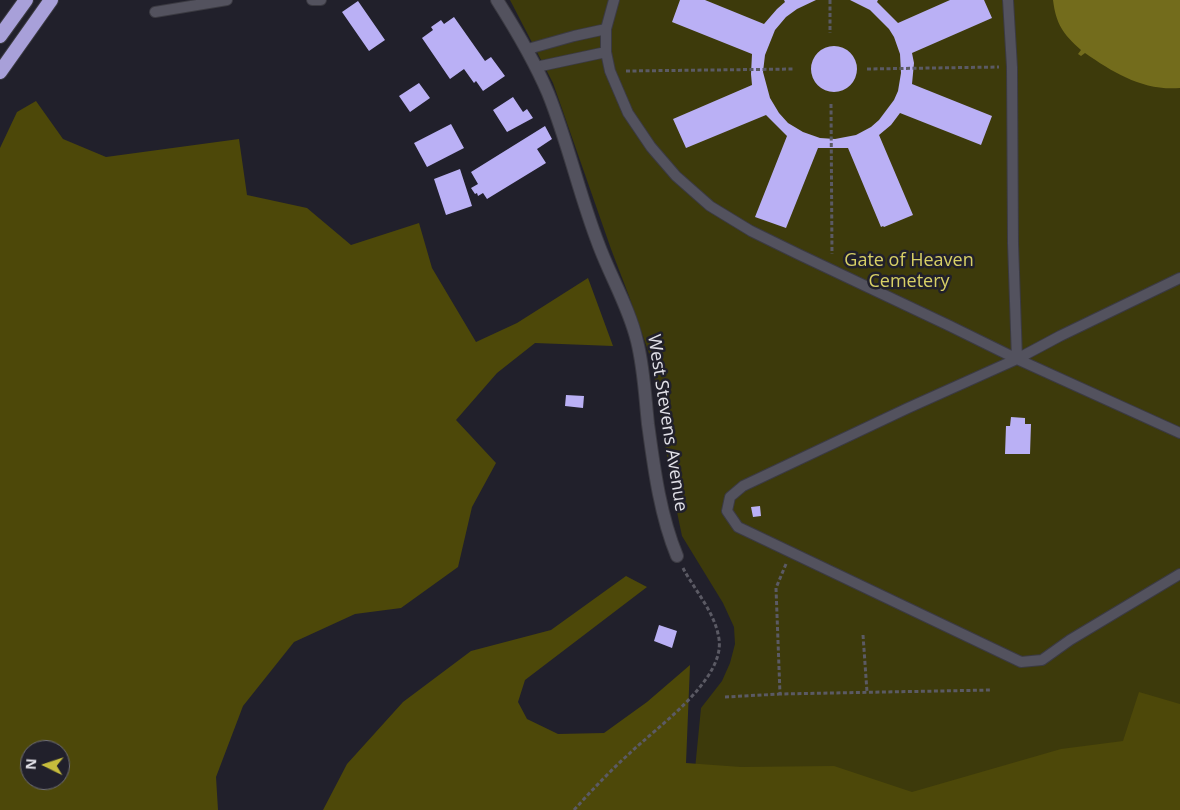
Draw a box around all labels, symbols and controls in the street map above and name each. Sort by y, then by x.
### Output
park label: Gate of Heaven Cemetery [844,250,974,292]
street label: West Stevens Avenue [642,333,692,513]
north arrow [20,740,70,790]
text: N [21,758,40,770]

